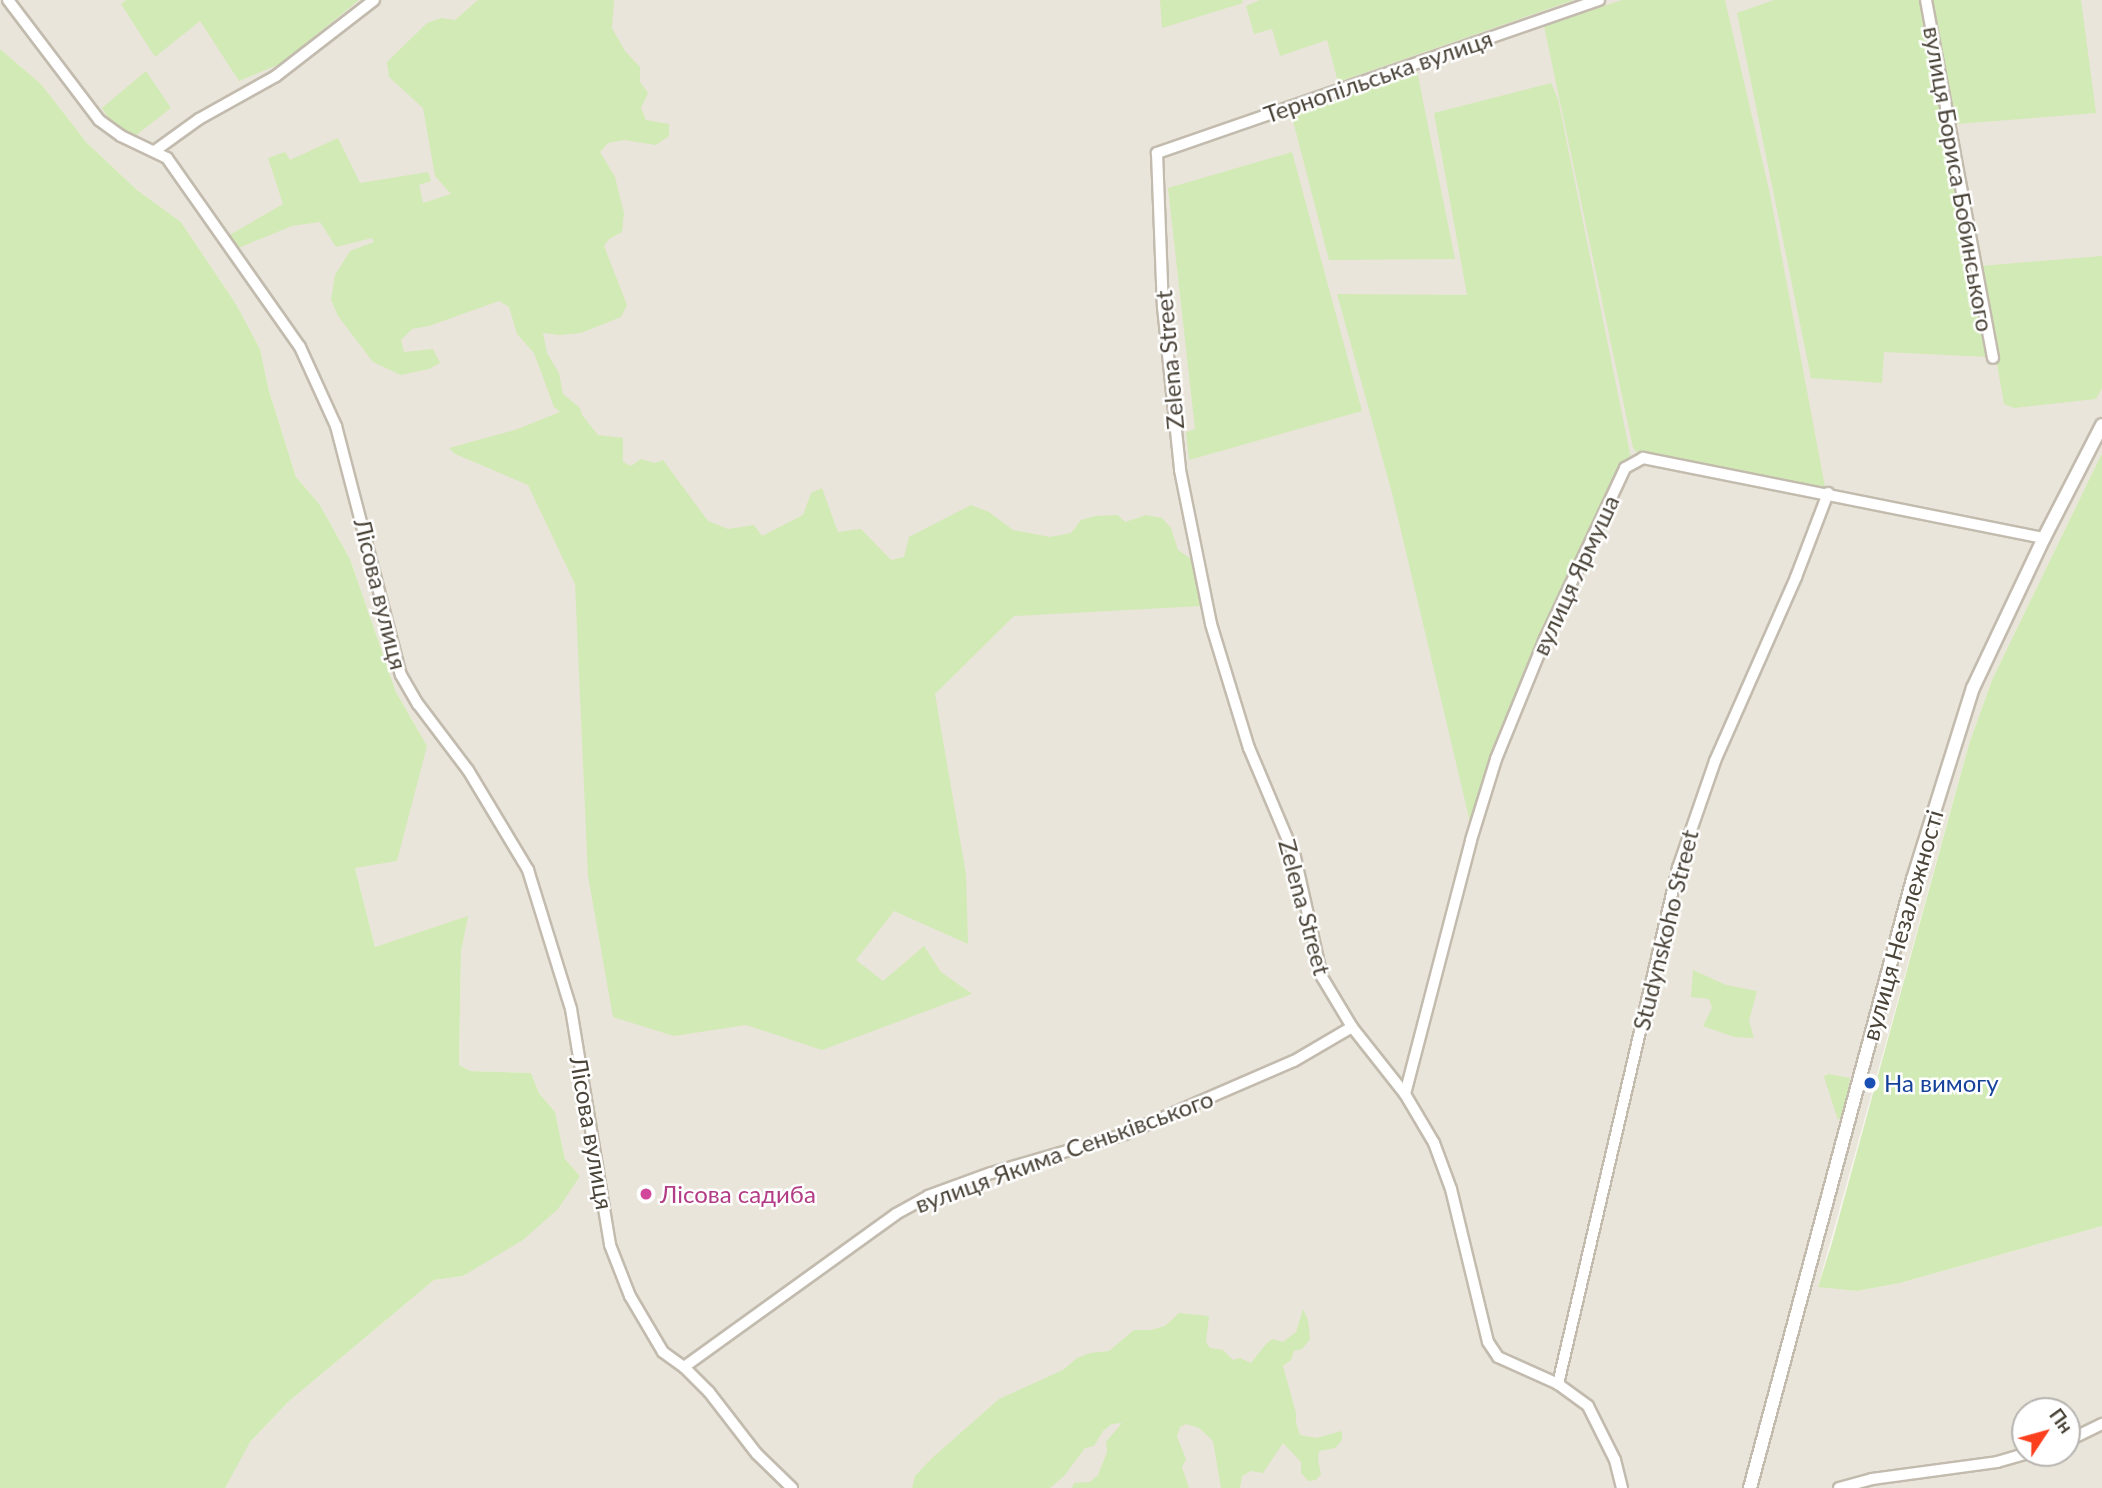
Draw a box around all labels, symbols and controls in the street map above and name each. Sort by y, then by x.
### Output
street label: Тернопільська вулиця [1260,23,1496,129]
street label: вулиця Бориса Бобинського [1918,24,2000,334]
street label: Zelena Street [1149,289,1189,431]
street label: вулиця Ярмуша [1525,490,1625,660]
street label: Лісова вулиця [348,515,414,673]
street label: вулиця Незалежності [1855,806,1949,1044]
street label: Studynskoho Street [1626,827,1704,1033]
street label: Zelena Street [1273,836,1337,978]
street label: Лісова вулиця [564,1054,620,1212]
place label: На вимогу [1884,1069,1999,1097]
marker: На вимогу [1862,1075,1878,1091]
street label: вулиця Якима Сеньківського [911,1084,1217,1218]
place label: Лісова садиба [660,1180,816,1208]
marker: Лісова садиба [638,1186,654,1202]
north arrow [2011,1397,2081,1467]
text: Пн [2045,1404,2078,1437]

